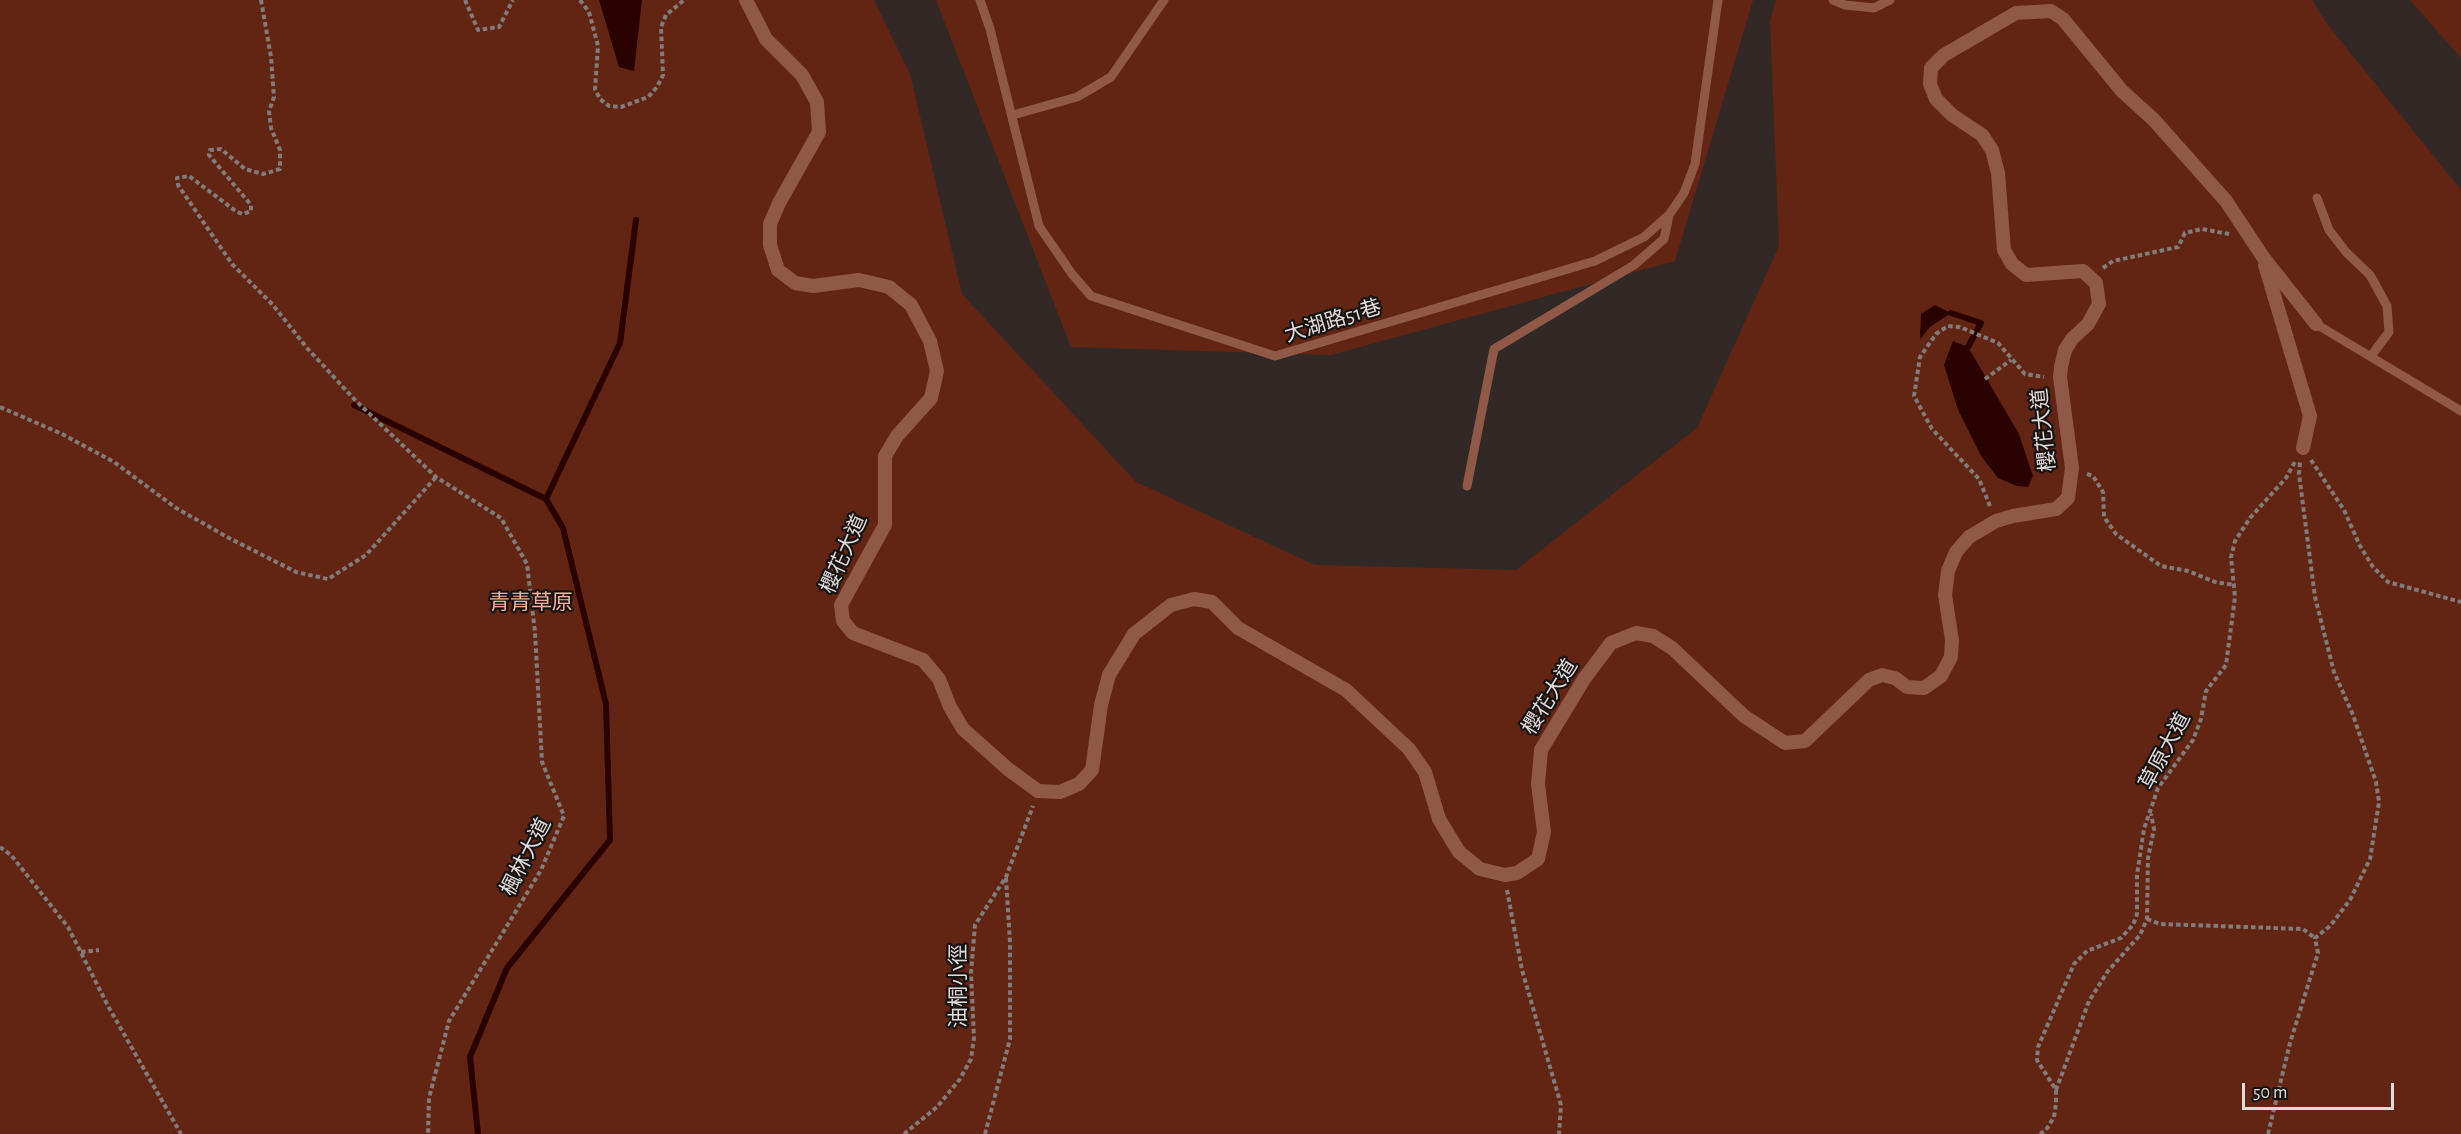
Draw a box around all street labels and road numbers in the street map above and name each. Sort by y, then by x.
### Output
street label: 大湖路51巷 [1281,294,1385,348]
street label: 櫻花大道 [2027,387,2061,473]
street label: 櫻花大道 [815,511,873,597]
street label: 櫻花大道 [1517,655,1583,739]
street label: 草原大道 [2134,708,2196,794]
street label: 楓林大道 [496,814,556,900]
street label: 油桐小徑 [946,944,972,1028]

